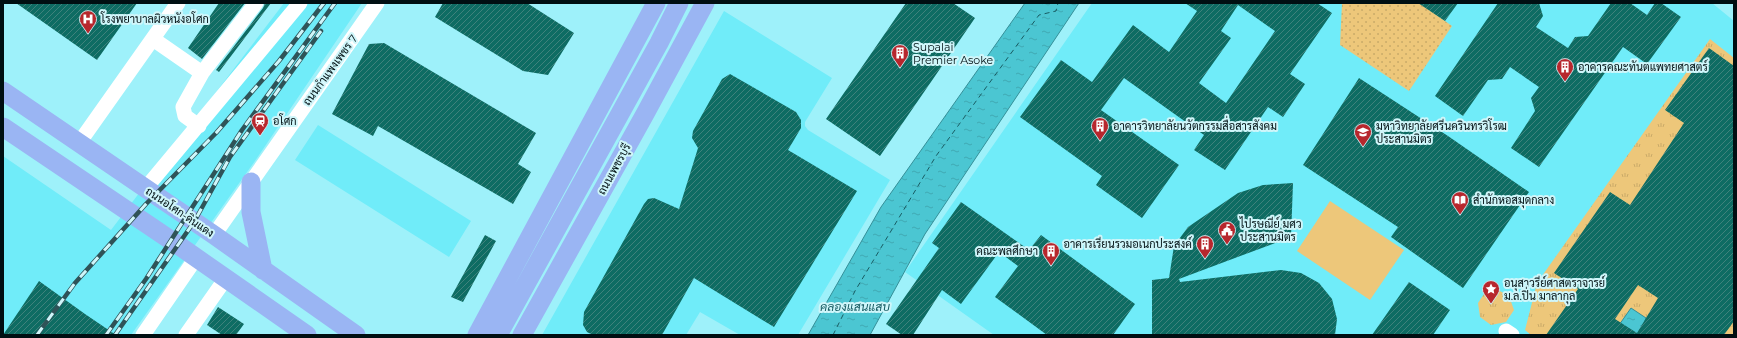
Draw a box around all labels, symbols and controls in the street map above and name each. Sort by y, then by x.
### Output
hospital icon: โรงพยาบาลผิวหนังอโศก [78,9,98,34]
place label: โรงพยาบาลผิวหนังอโศก [100,11,209,26]
street label: ถนนกำแพงเพชร 7 [300,32,360,108]
place label: Supalai Premier Asoke [913,40,994,67]
building icon: Supalai Premier Asoke [890,43,910,68]
building icon: อาคารคณะทันตแพทยศาสตร์ [1555,57,1575,82]
place label: อาคารคณะทันตแพทยศาสตร์ [1578,59,1708,74]
station icon: อโศก [250,111,270,136]
place label: อโศก [273,113,297,128]
place label: อาคารวิทยาลัยนวัตกรรมสื่อสารสังคม [1113,115,1277,133]
building icon: อาคารวิทยาลัยนวัตกรรมสื่อสารสังคม [1090,116,1110,141]
place label: มหาวิทยาลัยศรีนครินทรวิโรฒ ประสานมิตร [1376,118,1507,146]
school or university icon: มหาวิทยาลัยศรีนครินทรวิโรฒ ประสานมิตร [1353,122,1373,147]
street label: ถนนเพชรบุรี [593,141,635,198]
street label: ถนนอโศก-ดินแดง [143,183,217,240]
library icon: สำนักหอสมุดกลาง [1450,190,1470,215]
place label: สำนักหอสมุดกลาง [1473,193,1554,209]
place label: ไปรษณีย์ มศว ประสานมิตร [1239,216,1302,244]
public building icon: ไปรษณีย์ มศว ประสานมิตร [1217,220,1237,245]
building icon: อาคารเรียนรวมอเนกประสงค์ [1195,234,1215,259]
place label: อาคารเรียนรวมอเนกประสงค์ [1064,236,1192,251]
building icon: คณะพลศึกษา [1041,241,1061,266]
place label: คณะพลศึกษา [976,244,1038,258]
place label: อนุสาวรีย์ศาสตราจารย์ ม.ล.ปิ่น มาลากุล [1504,275,1605,305]
place icon: อนุสาวรีย์ศาสตราจารย์ ม.ล.ปิ่น มาลากุล [1481,279,1501,304]
water label: คลองแสนแสบ [820,299,890,314]

